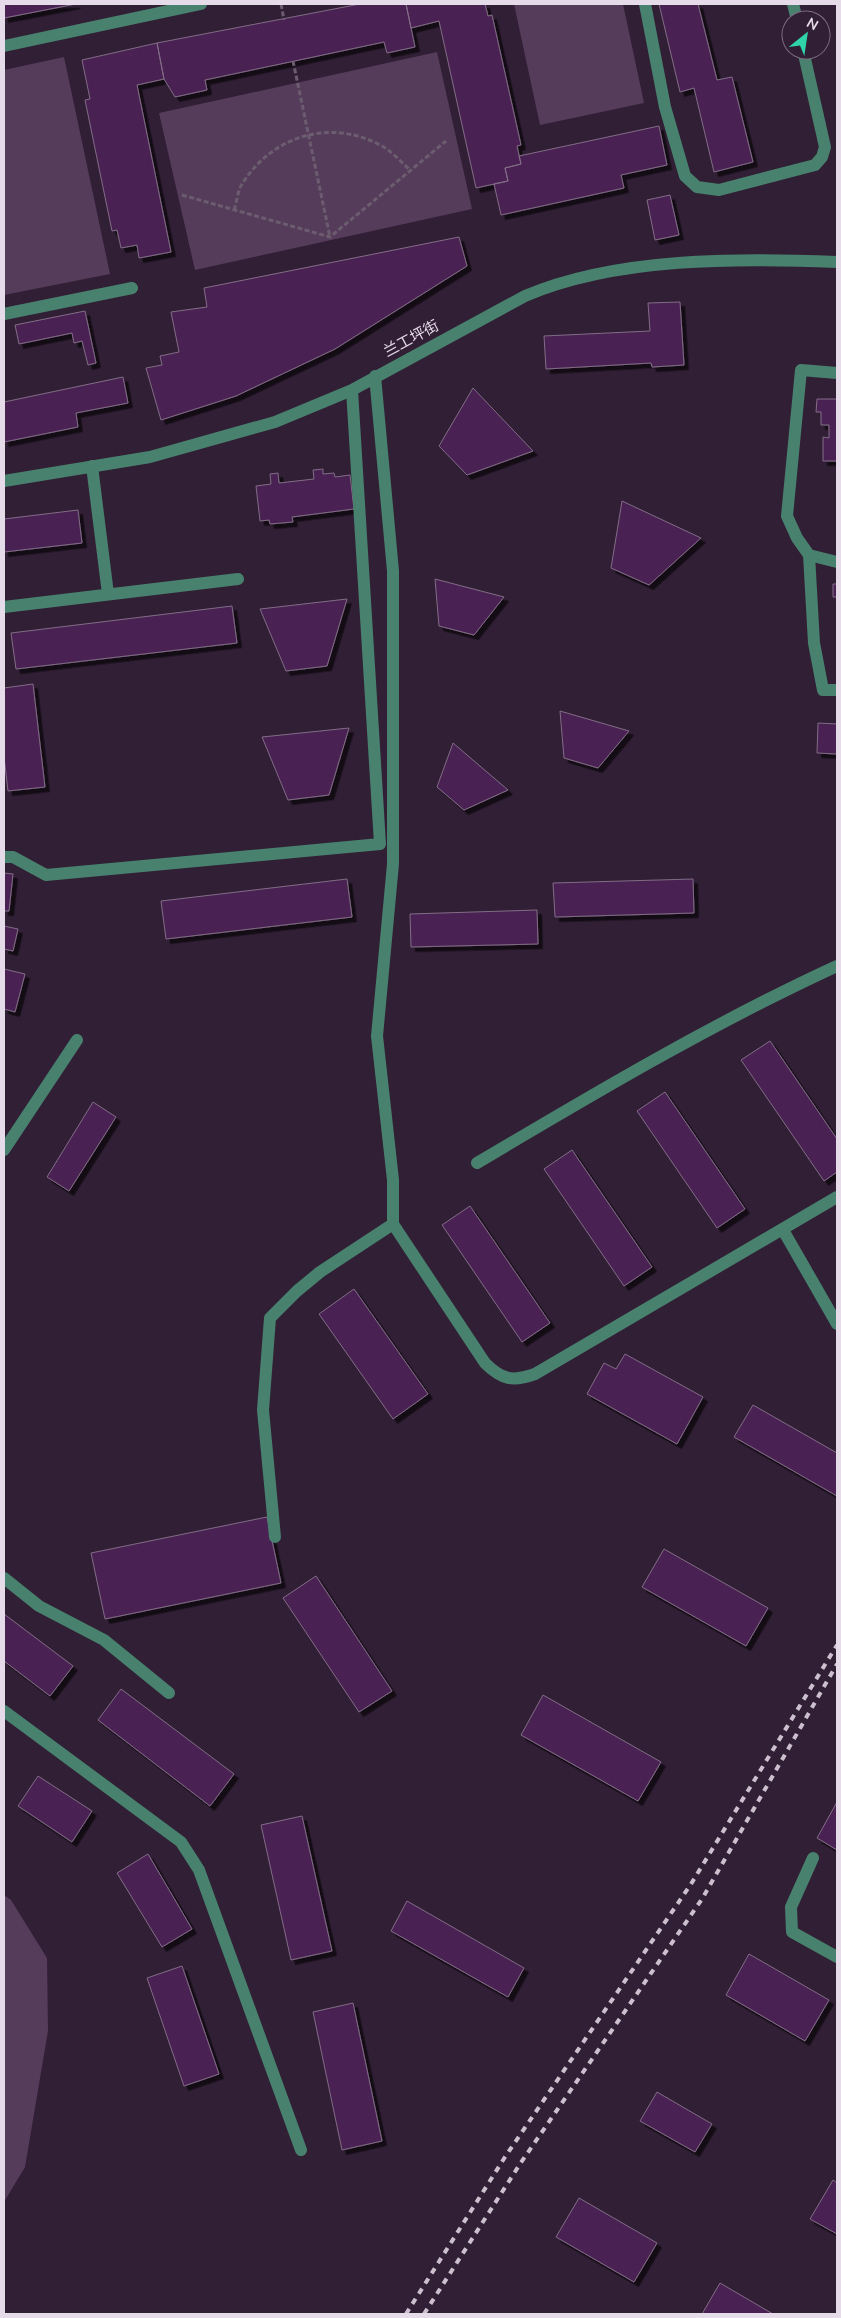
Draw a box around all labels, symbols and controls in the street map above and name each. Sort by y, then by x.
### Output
north arrow [781,10,831,60]
text: N [803,13,822,34]
street label: 兰工坪街 [380,316,442,360]

